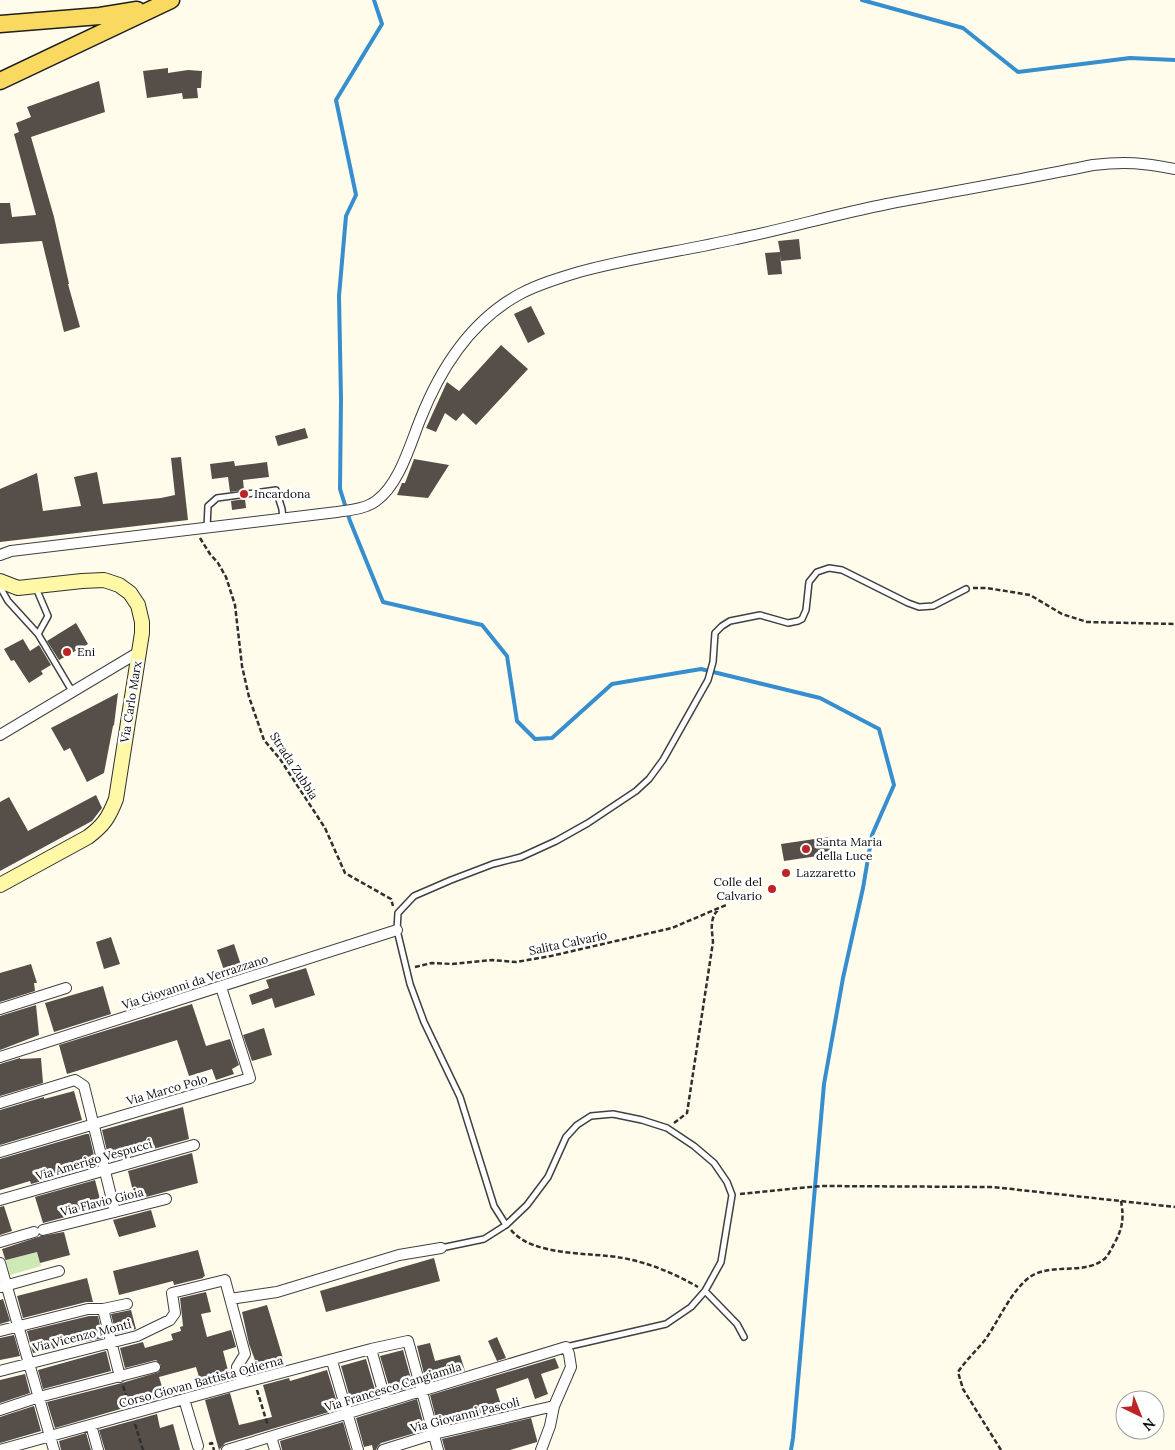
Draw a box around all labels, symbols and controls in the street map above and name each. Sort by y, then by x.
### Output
place label: Incardona [254,486,311,501]
marker: Incardona [238,488,250,500]
place label: Eni [77,644,95,659]
marker: Eni [61,646,73,658]
street label: Via Carlo Marx [117,659,144,745]
street label: Strada Zubbia [267,729,322,802]
place label: Santa Maria della Luce [816,834,882,863]
marker: Santa Maria della Luce [800,843,812,855]
place label: Lazzaretto [796,865,856,880]
marker: Lazzaretto [780,867,792,879]
place label: Colle del Calvario [713,874,762,903]
marker: Colle del Calvario [766,883,778,895]
street label: Salita Calvario [528,927,608,958]
street label: Via Giovanni da Verrazzano [119,951,270,1013]
street label: Via Marco Polo [124,1071,209,1109]
street label: Via Amerigo Vespucci [33,1136,154,1184]
street label: Via Flavio Gioia [58,1184,145,1219]
street label: Via Vicenzo Monti [30,1316,133,1355]
street label: Corso Giovan Battista Odierna [117,1352,285,1411]
street label: Via Francesco Cangiamila [322,1359,463,1415]
north arrow [1115,1390,1165,1440]
street label: Via Giovanni Pascoli [408,1394,521,1436]
text: N [1139,1414,1159,1435]

